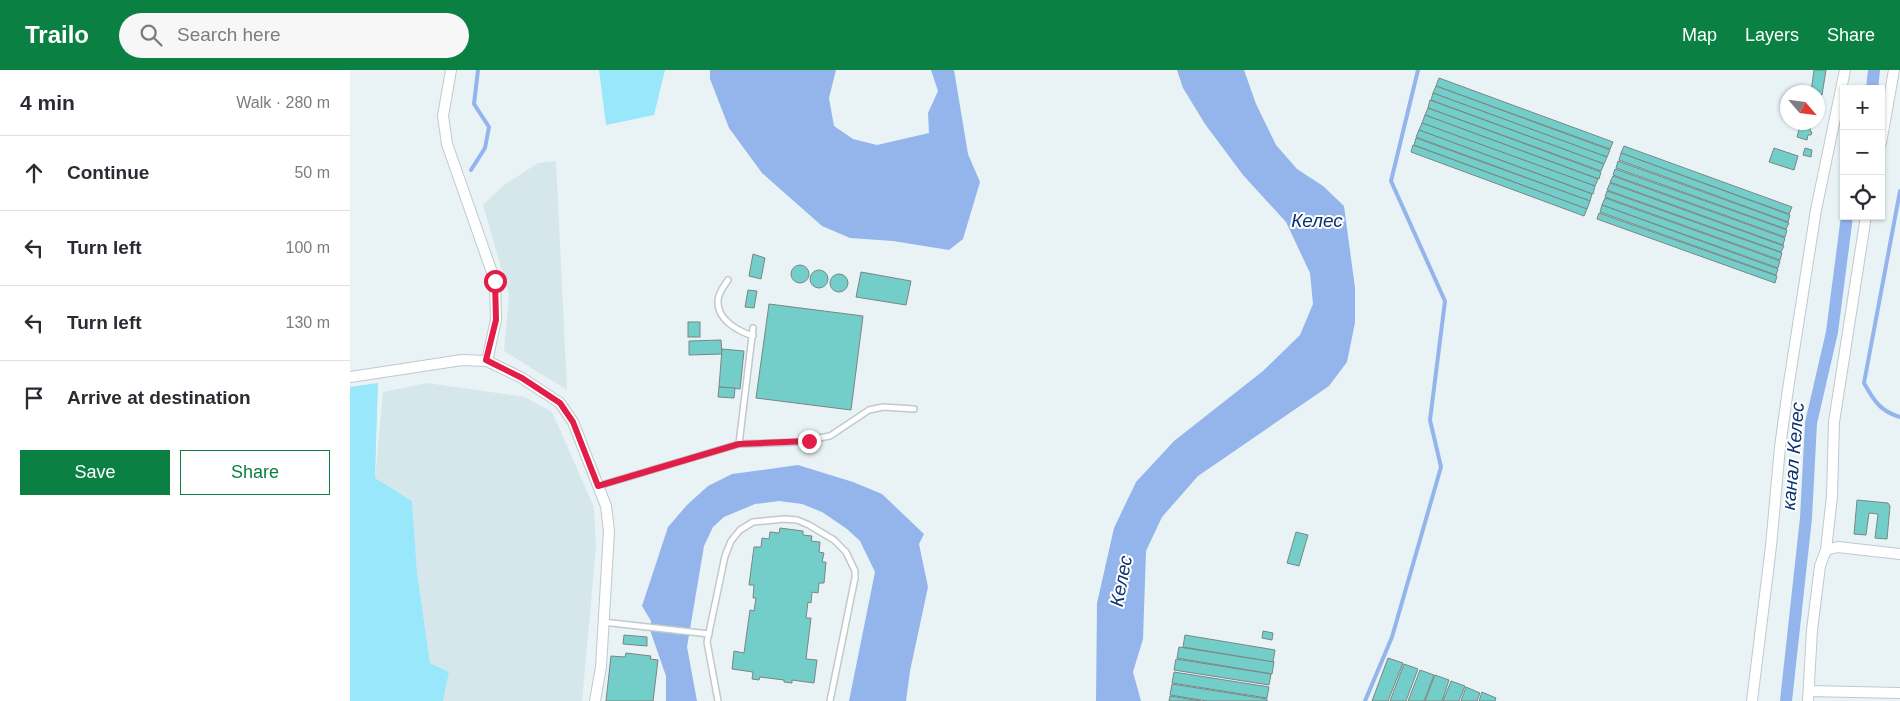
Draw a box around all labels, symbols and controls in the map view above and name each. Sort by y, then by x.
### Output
search box [119,13,469,58]
text: Trailo [25,21,89,48]
icon: search [137,21,165,49]
text: Search here [177,24,281,45]
text: Map [1682,25,1717,45]
text: Layers [1745,25,1799,45]
text: Share [1827,25,1875,45]
north arrow [1780,85,1825,130]
map controls [1840,85,1885,220]
button: + [1840,85,1885,130]
text: 4 min [20,91,75,114]
text: Walk · 280 m [236,94,330,111]
button: − [1840,130,1885,175]
icon: ahead [20,159,48,187]
text: Continue [67,162,149,183]
text: 50 m [294,164,330,181]
button: locate [1840,175,1885,220]
water label: Келес [1291,210,1343,231]
icon: left [20,234,48,262]
text: Turn left [67,237,142,258]
text: 100 m [286,239,330,256]
route start [484,270,507,293]
icon: left [20,309,48,337]
text: Turn left [67,312,142,333]
text: 130 m [286,314,330,331]
icon: arrive [20,384,48,412]
text: Arrive at destination [67,387,251,408]
water label: канал Келес [1778,401,1808,511]
route end [798,430,821,453]
button: Save [20,450,170,495]
button: Share [180,450,330,495]
water label: Келес [1106,553,1136,608]

